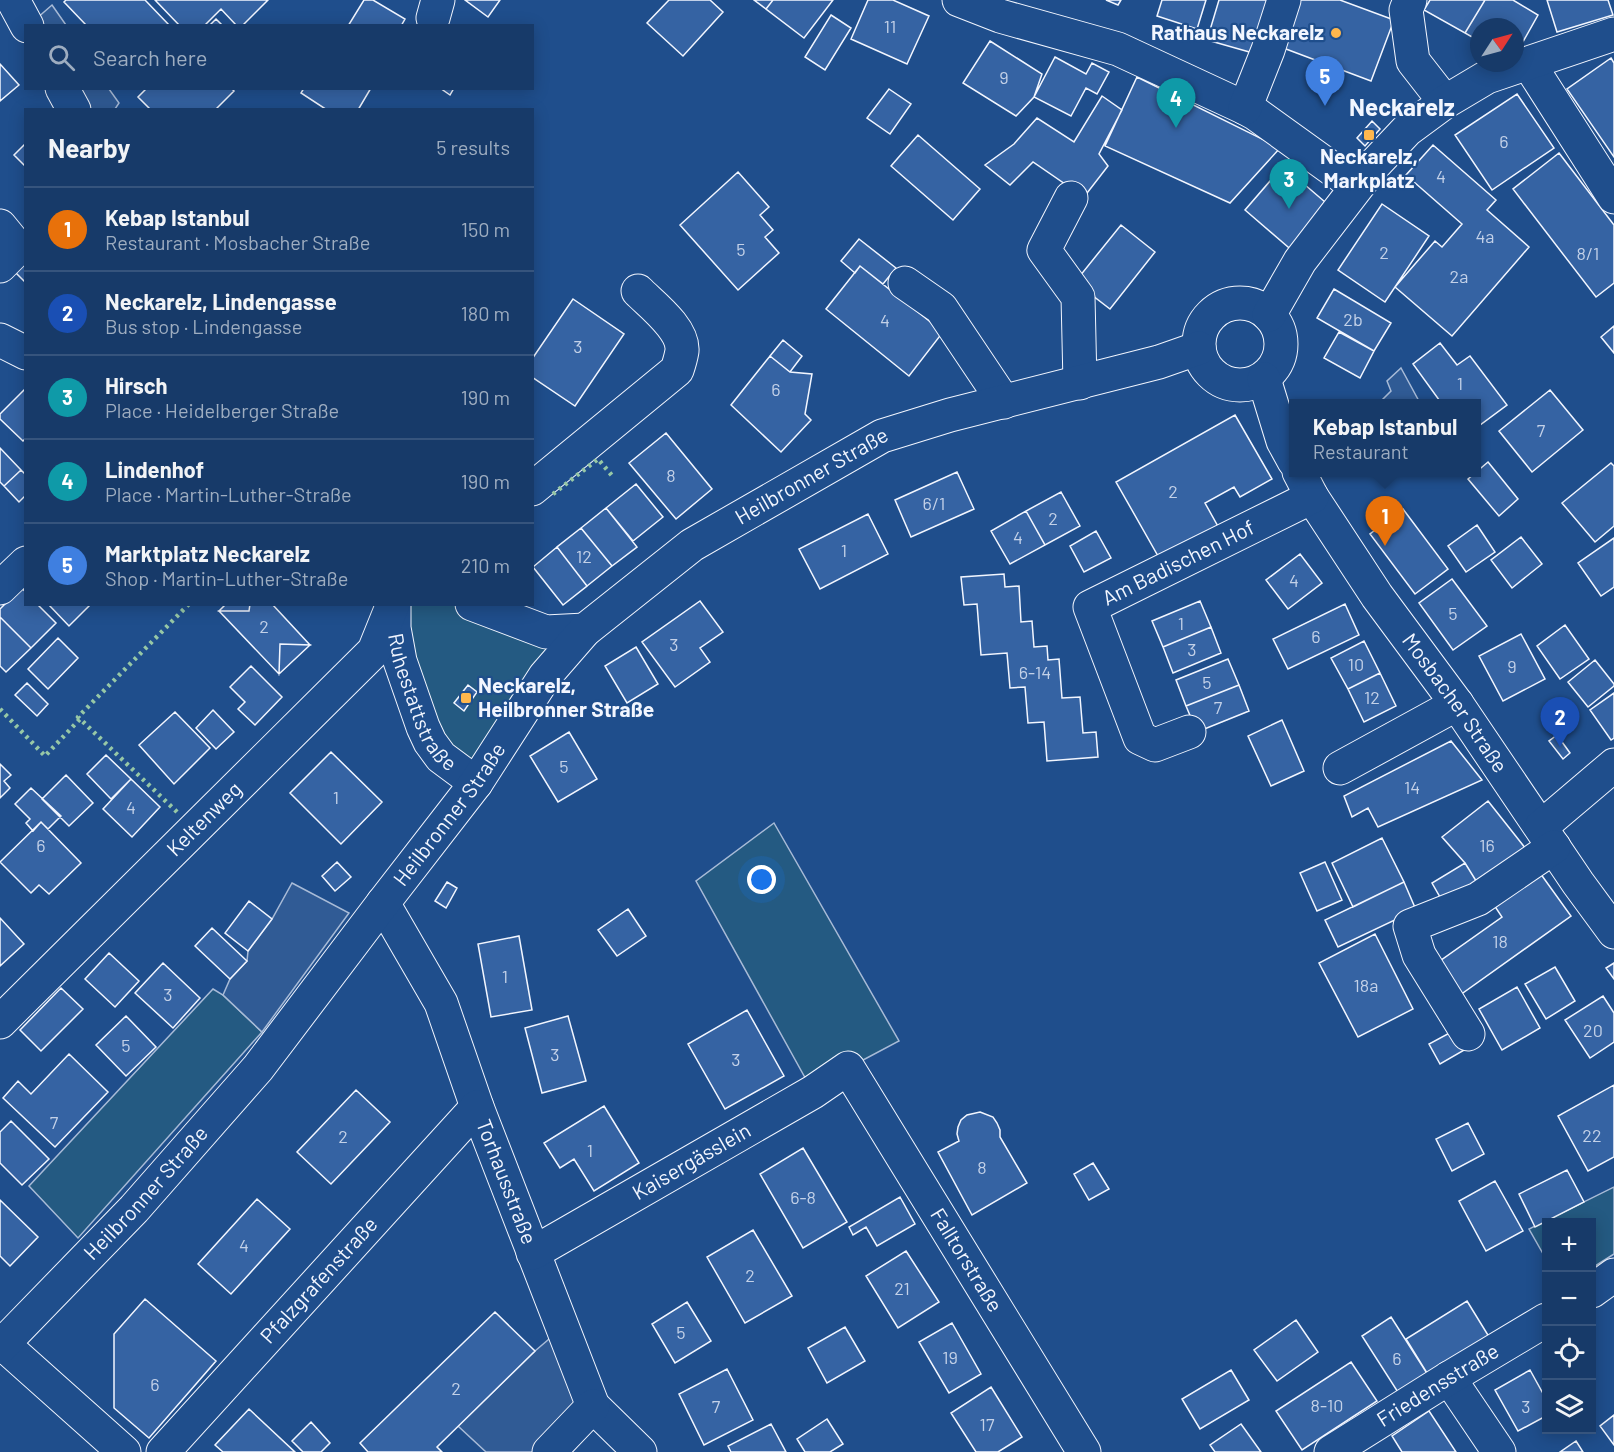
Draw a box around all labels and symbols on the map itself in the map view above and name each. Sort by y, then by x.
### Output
house number: 11 [884,15,896,37]
north arrow [1470,18,1524,72]
place label: Rathaus Neckarelz [1151,19,1324,44]
marker: Rathaus Neckarelz [1329,26,1343,40]
pin: 5 [1306,57,1344,106]
house number: 9 [999,66,1009,88]
pin: 4 [1156,78,1196,128]
district label: Neckarelz [1349,92,1455,121]
marker: Neckarelz, Markplatz [1362,128,1376,142]
house number: 6 [1499,130,1509,152]
place label: Neckarelz, Markplatz [1320,143,1418,192]
pin: 3 [1270,160,1308,209]
house number: 4 [1436,165,1446,187]
house number: 4a [1475,225,1495,247]
house number: 5 [736,238,746,260]
house number: 2 [1379,241,1389,263]
house number: 8/1 [1577,242,1599,264]
house number: 2a [1450,265,1468,287]
house number: 2b [1343,308,1363,330]
house number: 4 [880,309,890,331]
house number: 3 [573,335,583,357]
house number: 1 [1457,372,1463,394]
house number: 6 [771,378,781,400]
house number: 7 [1537,419,1546,441]
street label: Heilbronner Straße [730,421,892,529]
house number: 8 [666,464,676,486]
house number: 2 [1168,480,1178,502]
house number: 6/1 [923,492,945,514]
pin: 1 [1366,496,1404,546]
house number: 2 [1048,507,1058,529]
street label: Am Badischen Hof [1098,514,1258,610]
house number: 4 [1013,526,1023,548]
house number: 1 [841,539,847,561]
house number: 12 [576,545,592,567]
house number: 4 [1289,569,1299,591]
house number: 5 [1448,602,1458,624]
house number: 1 [1178,612,1184,634]
house number: 2 [259,615,269,637]
house number: 6 [1311,625,1321,647]
street label: Mosbacher Straße [1398,628,1514,777]
street label: Ruhestattstraße [384,631,462,775]
house number: 3 [669,633,679,655]
house number: 3 [1187,638,1197,660]
house number: 10 [1348,653,1364,675]
house number: 9 [1507,655,1517,677]
house number: 6-14 [1019,661,1051,683]
house number: 5 [1202,671,1212,693]
place label: Neckarelz, Heilbronner Straße [478,672,654,721]
house number: 12 [1364,686,1380,708]
marker: Neckarelz, Heilbronner Straße [459,691,473,705]
house number: 7 [1214,696,1223,718]
pin: 2 [1540,698,1580,747]
street label: Heilbronner Straße [387,737,510,890]
house number: 5 [559,755,569,777]
street label: Keltenweg [161,776,246,861]
house number: 14 [1404,776,1420,798]
house number: 1 [333,786,339,808]
house number: 4 [126,796,136,818]
house number: 6 [36,834,46,856]
house number: 16 [1479,834,1495,856]
your location [747,865,776,894]
house number: 18 [1492,930,1508,952]
house number: 1 [502,965,508,987]
house number: 18a [1354,974,1378,996]
house number: 3 [163,983,173,1005]
house number: 20 [1583,1019,1603,1041]
house number: 5 [121,1034,131,1056]
house number: 3 [550,1043,560,1065]
house number: 3 [731,1048,741,1070]
house number: 7 [50,1111,59,1133]
street label: Torhausstraße [472,1115,543,1247]
street label: Kaisergässlein [627,1117,754,1204]
street label: Heilbronner Straße [78,1120,212,1264]
house number: 22 [1582,1124,1602,1146]
house number: 2 [338,1125,348,1147]
house number: 1 [587,1139,593,1161]
house number: 8 [977,1156,987,1178]
house number: 6-8 [790,1186,816,1208]
street label: Falltorstraße [926,1203,1009,1316]
street label: Pfalzgrafenstraße [254,1211,382,1348]
house number: 4 [239,1234,249,1256]
house number: 2 [745,1264,755,1286]
house number: 21 [894,1277,910,1299]
house number: 5 [676,1321,686,1343]
street label: Friedensstraße [1372,1337,1503,1431]
house number: 19 [942,1346,958,1368]
house number: 6 [1392,1347,1402,1369]
house number: 6 [150,1373,160,1395]
house number: 2 [451,1377,461,1399]
house number: 8-10 [1311,1394,1343,1416]
house number: 7 [712,1395,721,1417]
house number: 3 [1521,1395,1531,1417]
house number: 17 [980,1413,995,1435]

